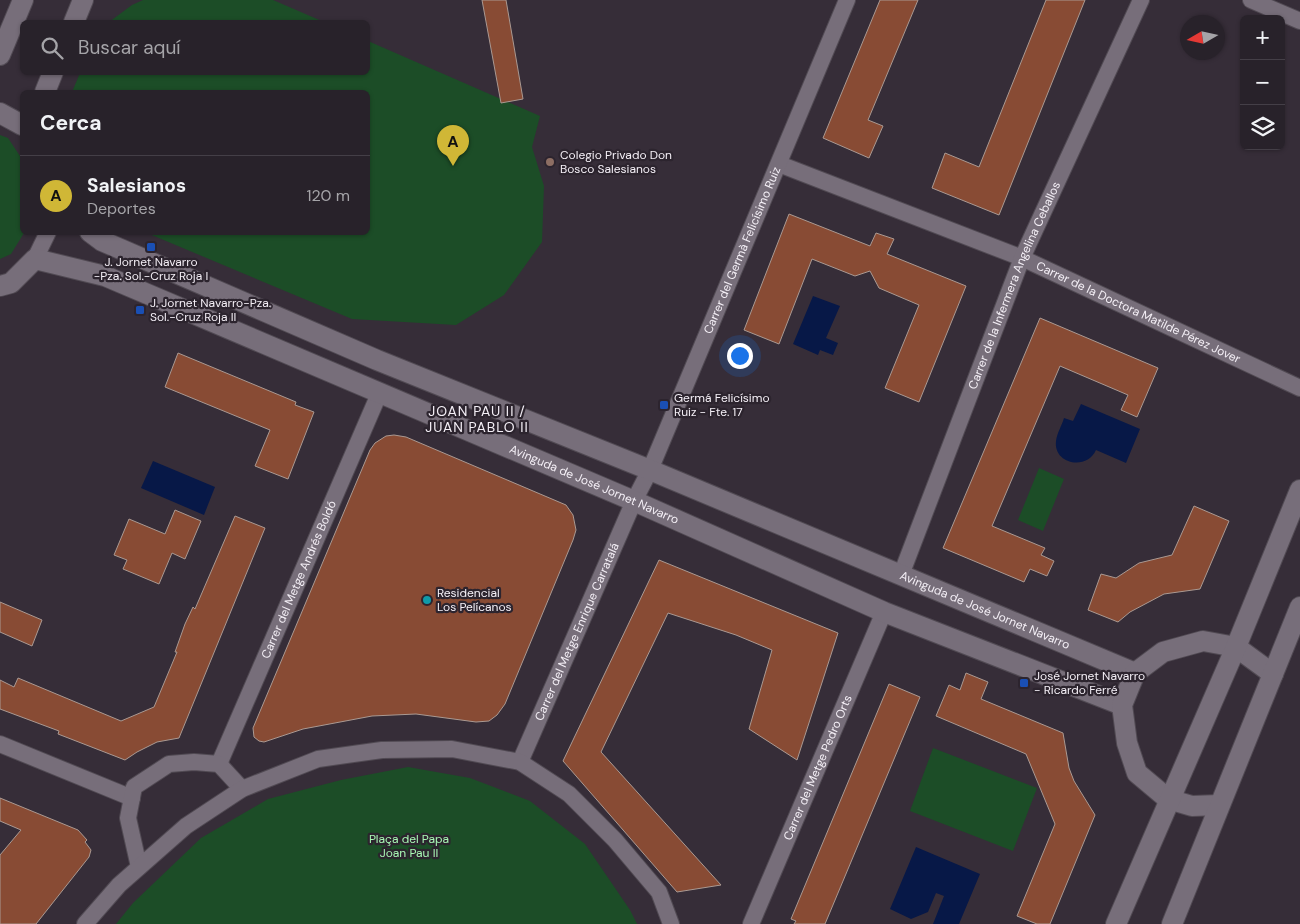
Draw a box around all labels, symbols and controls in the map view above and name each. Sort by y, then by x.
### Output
north arrow [1180,15,1225,60]
map controls [1240,15,1285,150]
button: + [1240,15,1285,60]
search box [20,20,370,75]
icon: search [38,34,66,62]
text: Buscar aquí [78,35,181,60]
button: − [1240,60,1285,105]
button: layers [1240,105,1285,150]
text: Cerca [40,109,102,137]
pin: A [437,125,469,166]
place label: Colegio Privado Don Bosco Salesianos [560,147,672,177]
marker: Colegio Privado Don Bosco Salesianos [544,156,556,168]
street label: Carrer del Germà Felicísimo Ruiz [700,164,784,336]
text: Salesianos [87,173,186,198]
street label: Carrer de la Infermera Angelina Ceballos [965,179,1064,392]
text: A [50,185,62,206]
text: 120 m [306,185,350,206]
text: Deportes [87,198,156,219]
marker: J. Jornet Navarro -Pza. Sol.-Cruz Roja I [145,241,157,253]
place label: J. Jornet Navarro -Pza. Sol.-Cruz Roja I [94,254,208,284]
street label: Carrer de la Doctora Matilde Pérez Jover [1034,258,1244,367]
place label: J. Jornet Navarro-Pza. Sol.-Cruz Roja II [150,295,271,325]
marker: J. Jornet Navarro-Pza. Sol.-Cruz Roja II [134,304,146,316]
your location [727,343,753,369]
place label: Germá Felicísimo Ruiz - Fte. 17 [674,390,770,420]
marker: Germá Felicísimo Ruiz - Fte. 17 [658,399,670,411]
district label: JOAN PAU II / JUAN PABLO II [425,402,529,436]
street label: Avinguda de José Jornet Navarro [507,441,681,528]
street label: Carrer del Metge Andrés Boldó [258,498,340,661]
street label: Carrer del Metge Enrique Carratalá [531,540,623,723]
street label: Avinguda de José Jornet Navarro [897,567,1072,653]
place label: Residencial Los Pelícanos [437,585,512,615]
marker: Residencial Los Pelícanos [421,594,433,606]
place label: José Jornet Navarro - Ricardo Ferré [1034,668,1145,698]
marker: José Jornet Navarro - Ricardo Ferré [1018,677,1030,689]
street label: Carrer del Metge Pedro Orts [780,692,856,843]
park label: Plaça del Papa Joan Pau II [369,831,449,861]

